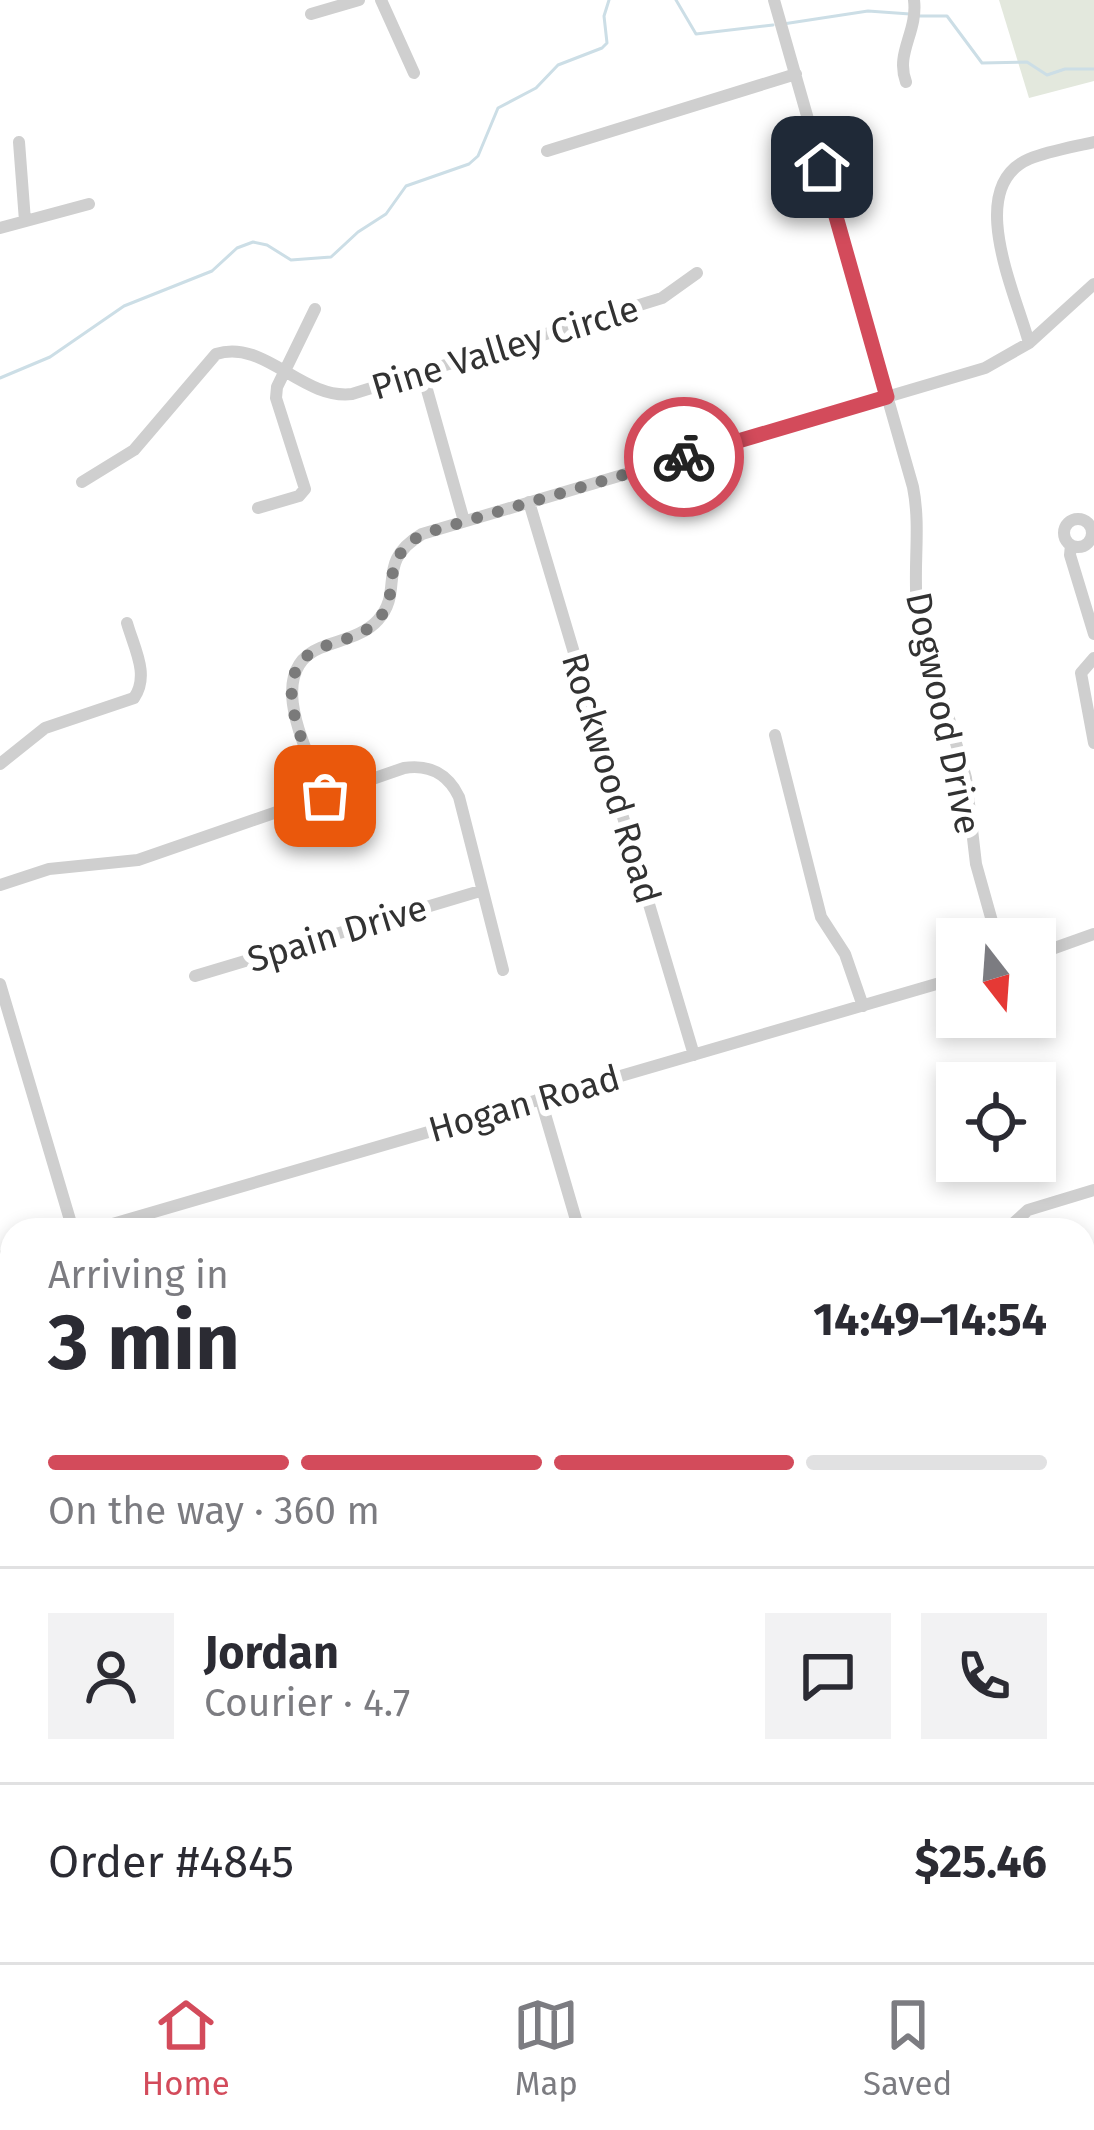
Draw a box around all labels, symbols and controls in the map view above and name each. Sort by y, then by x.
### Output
pin [771,116,873,218]
icon: home [789,134,855,200]
street label: Pine Valley Circle [366,286,644,410]
courier [624,397,744,517]
icon: bike [651,424,717,490]
street label: Dogwood Drive [896,588,990,838]
street label: Rockwood Road [552,648,670,909]
pin [274,745,376,847]
icon: bag [292,763,358,829]
street label: Spain Drive [242,886,432,982]
north arrow [936,918,1056,1038]
map controls [936,918,1056,1182]
street label: Hogan Road [424,1056,625,1152]
button: locate [936,1062,1056,1182]
text: Arriving in [48,1252,229,1298]
text: 14:49–14:54 [813,1293,1047,1347]
text: 3 min [48,1296,240,1390]
text: On the way · 360 m [48,1488,380,1534]
button: person [48,1613,174,1739]
button: chat [765,1613,891,1739]
button: phone [921,1613,1047,1739]
text: Jordan [204,1626,339,1680]
text: Courier · 4.7 [204,1680,410,1726]
text: Order #4845 [48,1835,294,1889]
text: $25.46 [915,1835,1047,1889]
tab: Home [142,1992,230,2104]
tab: Map [513,1992,579,2104]
tab: Saved [863,1992,952,2104]

